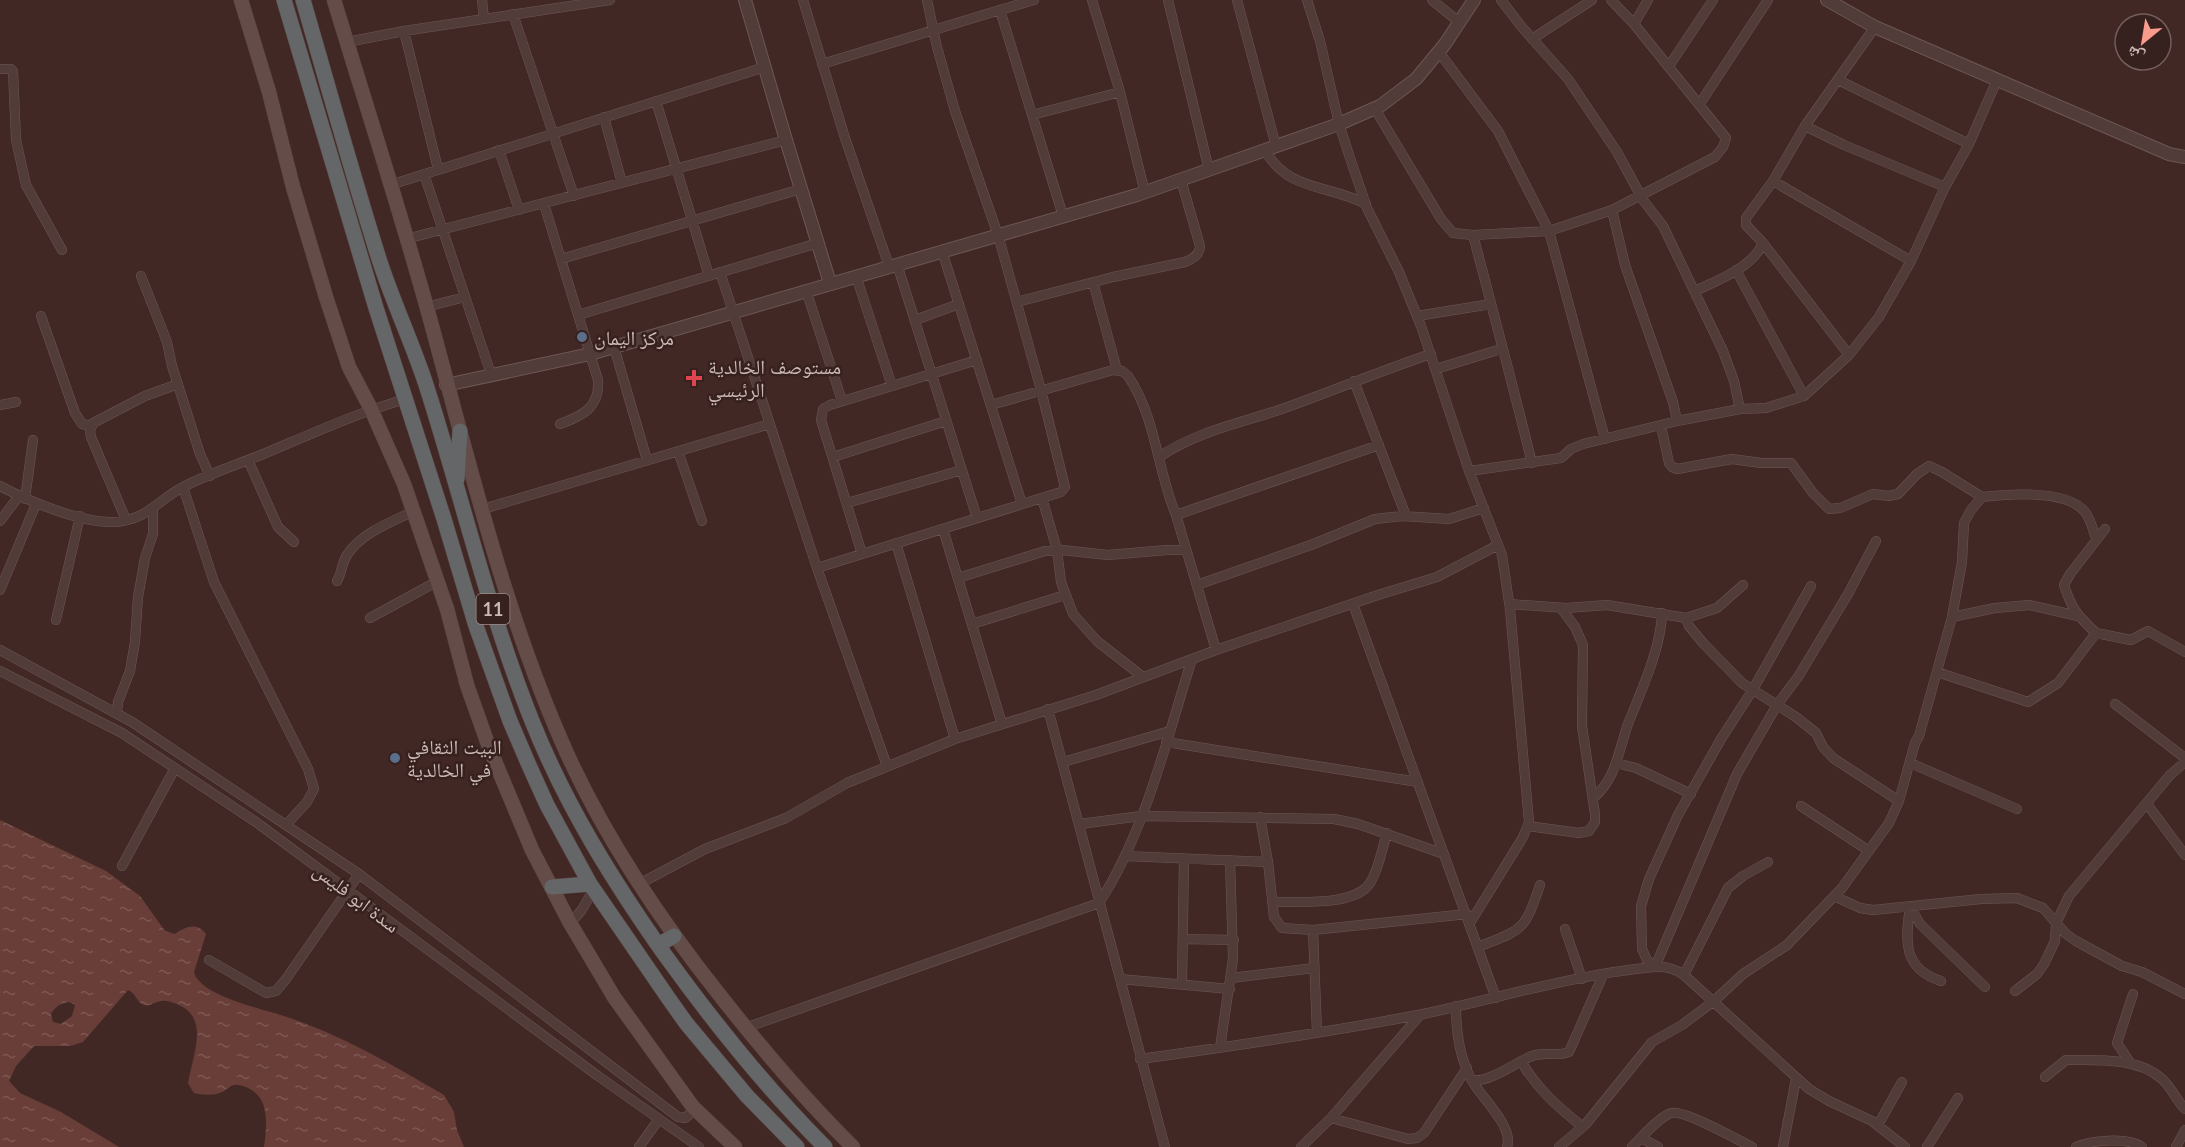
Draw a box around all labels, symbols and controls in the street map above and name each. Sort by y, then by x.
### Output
north arrow [2113,12,2173,72]
text: ش [2123,42,2148,68]
place label: مركز اليمان [594,325,674,350]
marker: مركز اليمان [575,330,589,344]
place label: مستوصف الخالدية الرئيسي [708,354,841,406]
marker: مستوصف الخالدية الرئيسي [685,369,703,387]
road number: 11 [476,594,510,624]
place label: البيت الثقافي في الخالدية [407,734,502,786]
marker: البيت الثقافي في الخالدية [388,751,402,765]
street label: سدة ابو فليس [309,857,405,938]

